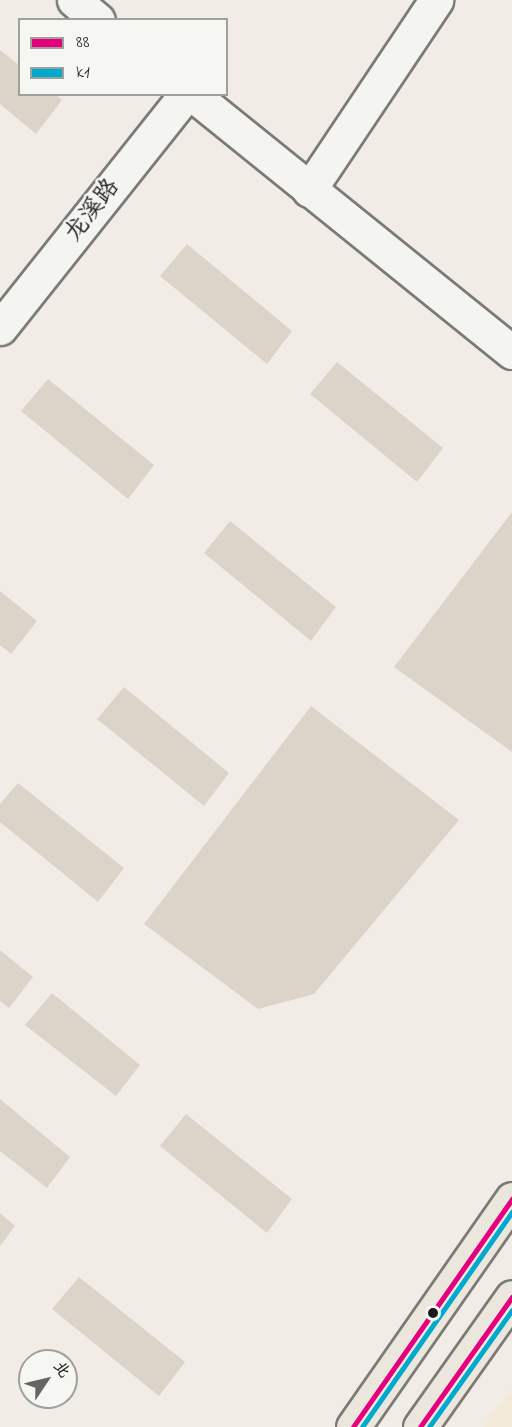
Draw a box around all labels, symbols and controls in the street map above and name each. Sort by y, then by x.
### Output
legend [18,18,228,96]
text: 88 [76,30,90,56]
text: k1 [76,60,90,86]
street label: 龙溪路 [59,174,127,248]
unlabelled marker [427,1307,439,1319]
north arrow [18,1349,78,1409]
text: 北 [47,1356,76,1383]

